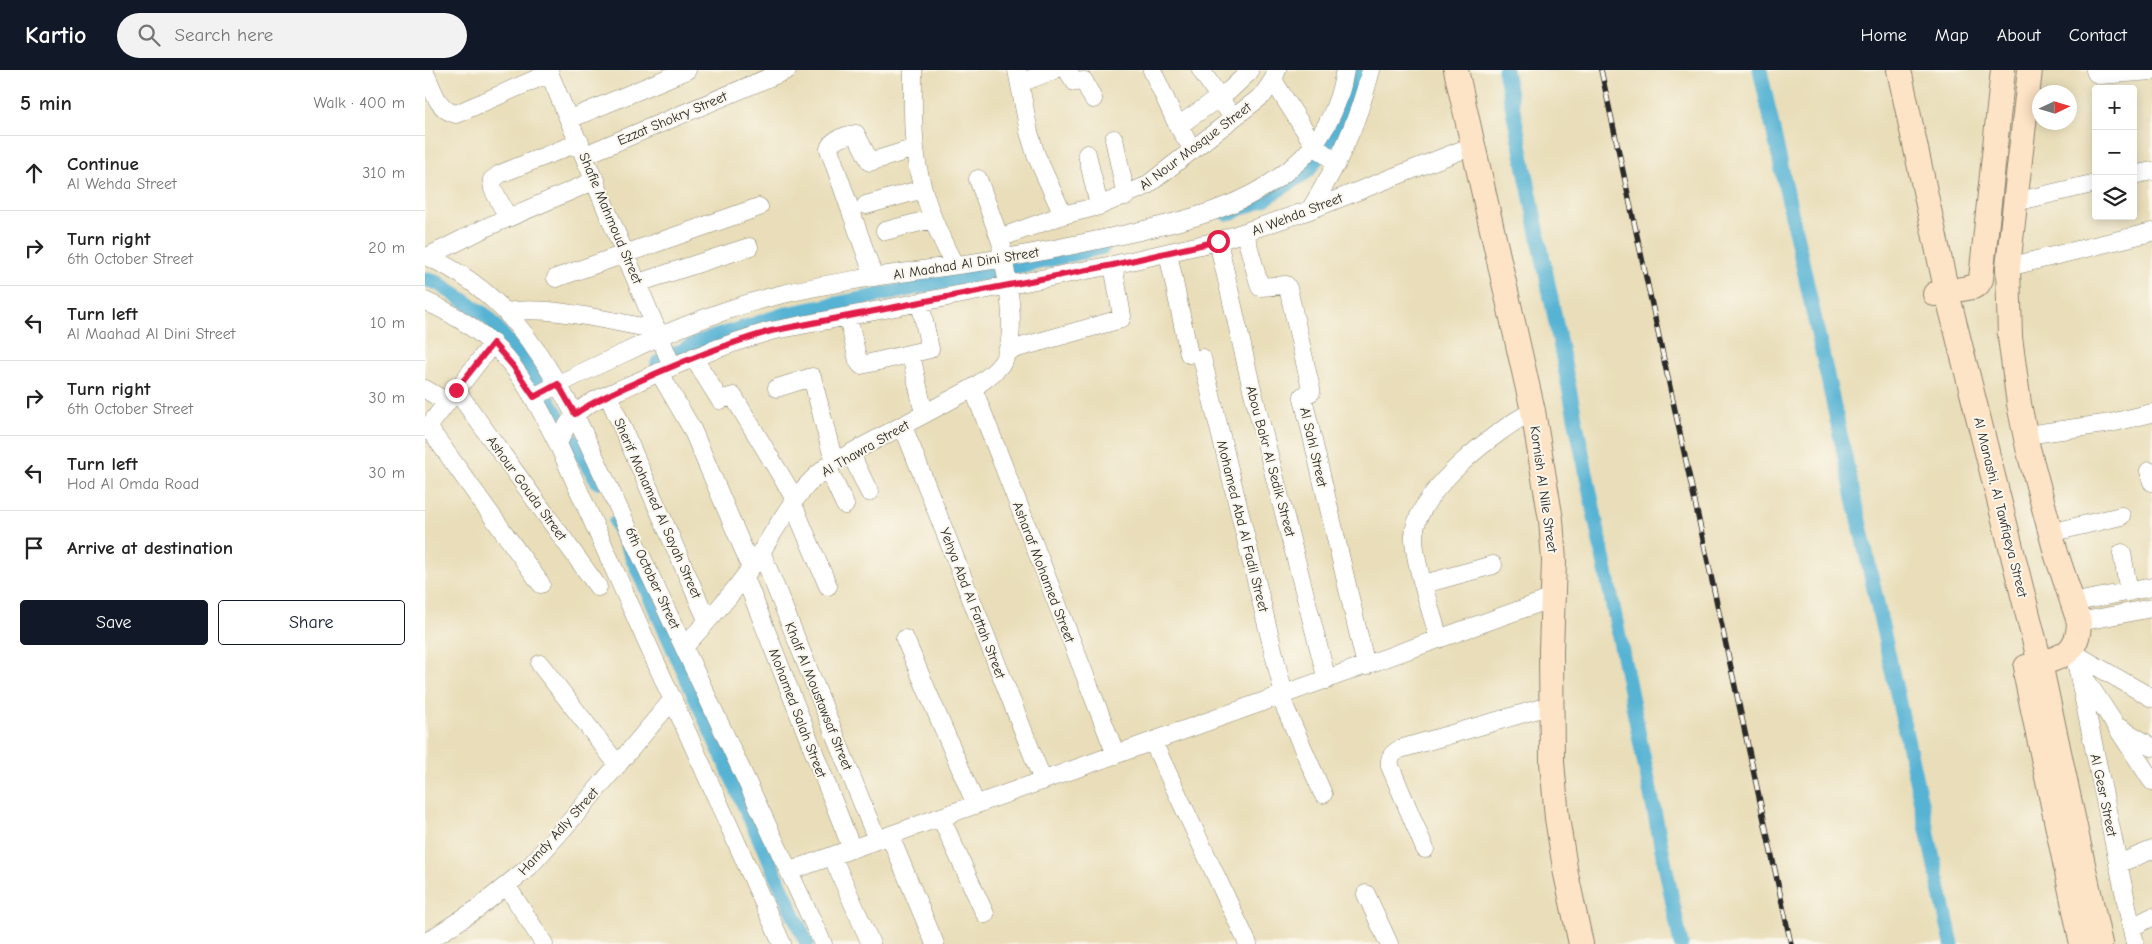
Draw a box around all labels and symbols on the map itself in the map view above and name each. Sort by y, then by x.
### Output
north arrow [2032,85,2077,130]
street label: Ezzat Shokry Street [615,87,730,149]
street label: Al Nour Mosque Street [1136,98,1255,194]
street label: Shafie Mahmoud Street [575,150,646,287]
street label: Al Wehda Street [1249,189,1346,240]
route start [1207,230,1230,253]
street label: Al Maahad Al Dini Street [892,243,1041,283]
route end [445,379,468,402]
street label: Abou Bakr Al Sedik Street [1242,384,1299,539]
street label: Al Sahl Street [1296,406,1331,490]
street label: Sherif Mohamed Al Sayah Street [610,415,705,602]
street label: Al Manashi, Al Tawfiqeya Street [1970,415,2031,600]
street label: Al Thawra Street [818,416,913,480]
street label: Kornish Al Nile Street [1526,425,1561,555]
street label: Ashour Gouda Street [483,433,571,545]
street label: Mohamed Abd Al Fadil Street [1213,439,1272,615]
street label: Asharaf Mohamed Street [1009,499,1079,646]
street label: 6th October Street [622,525,684,633]
street label: Yehya Abd Al Fattah Street [936,525,1010,682]
street label: Khalf Al Moustawsaf Street [781,620,856,774]
street label: Mohamed Salah Street [765,646,830,781]
street label: Al Gesr Street [2086,752,2121,839]
street label: Hamdy Adly Street [515,783,603,879]

